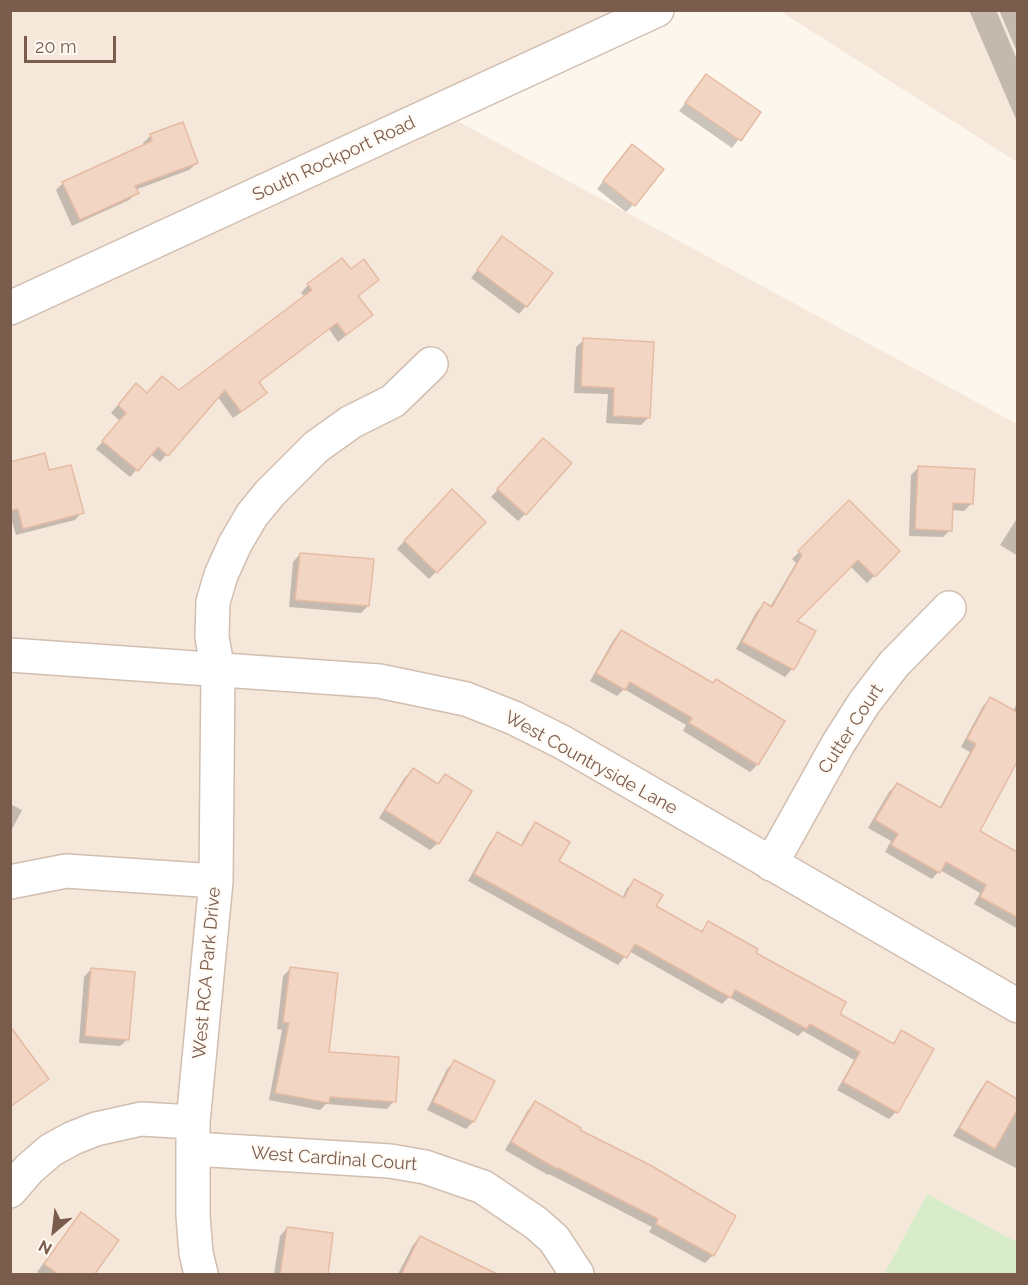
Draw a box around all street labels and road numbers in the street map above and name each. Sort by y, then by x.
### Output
street label: South Rockport Road [249,112,419,206]
street label: Cutter Court [814,680,888,778]
street label: West Countryside Lane [501,707,681,819]
street label: West RCA Park Drive [189,886,225,1060]
street label: West Cardinal Court [250,1142,418,1176]

